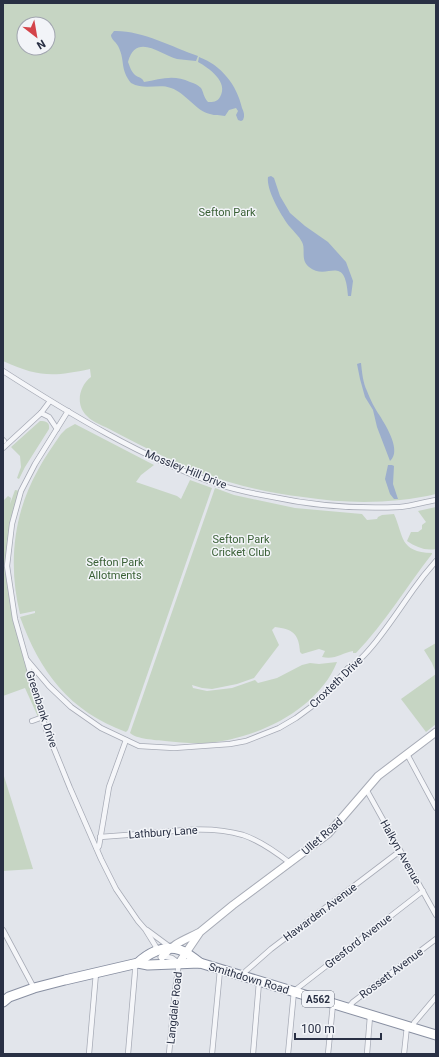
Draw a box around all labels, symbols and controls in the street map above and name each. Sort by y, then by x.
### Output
north arrow [16,16,56,56]
text: N [34,37,48,52]
park label: Sefton Park [199,206,256,219]
street label: Mossley Hill Drive [143,447,229,492]
park label: Sefton Park Cricket Club [211,533,271,559]
park label: Sefton Park Allotments [87,556,144,582]
street label: Croxteth Drive [307,654,366,711]
street label: Greenbank Drive [23,669,60,749]
street label: Ullet Road [299,815,345,858]
street label: Halkyn Avenue [377,818,424,887]
street label: Lathbury Lane [128,824,198,841]
street label: Hawarden Avenue [281,880,360,944]
street label: Gresford Avenue [322,911,394,972]
street label: Rossett Avenue [357,945,426,1002]
street label: Smithdown Road [207,960,291,997]
street label: Langdale Road [164,971,185,1045]
road number: A562 [302,991,334,1007]
scale bar [295,1015,381,1041]
text: 100 m [301,1022,335,1036]

